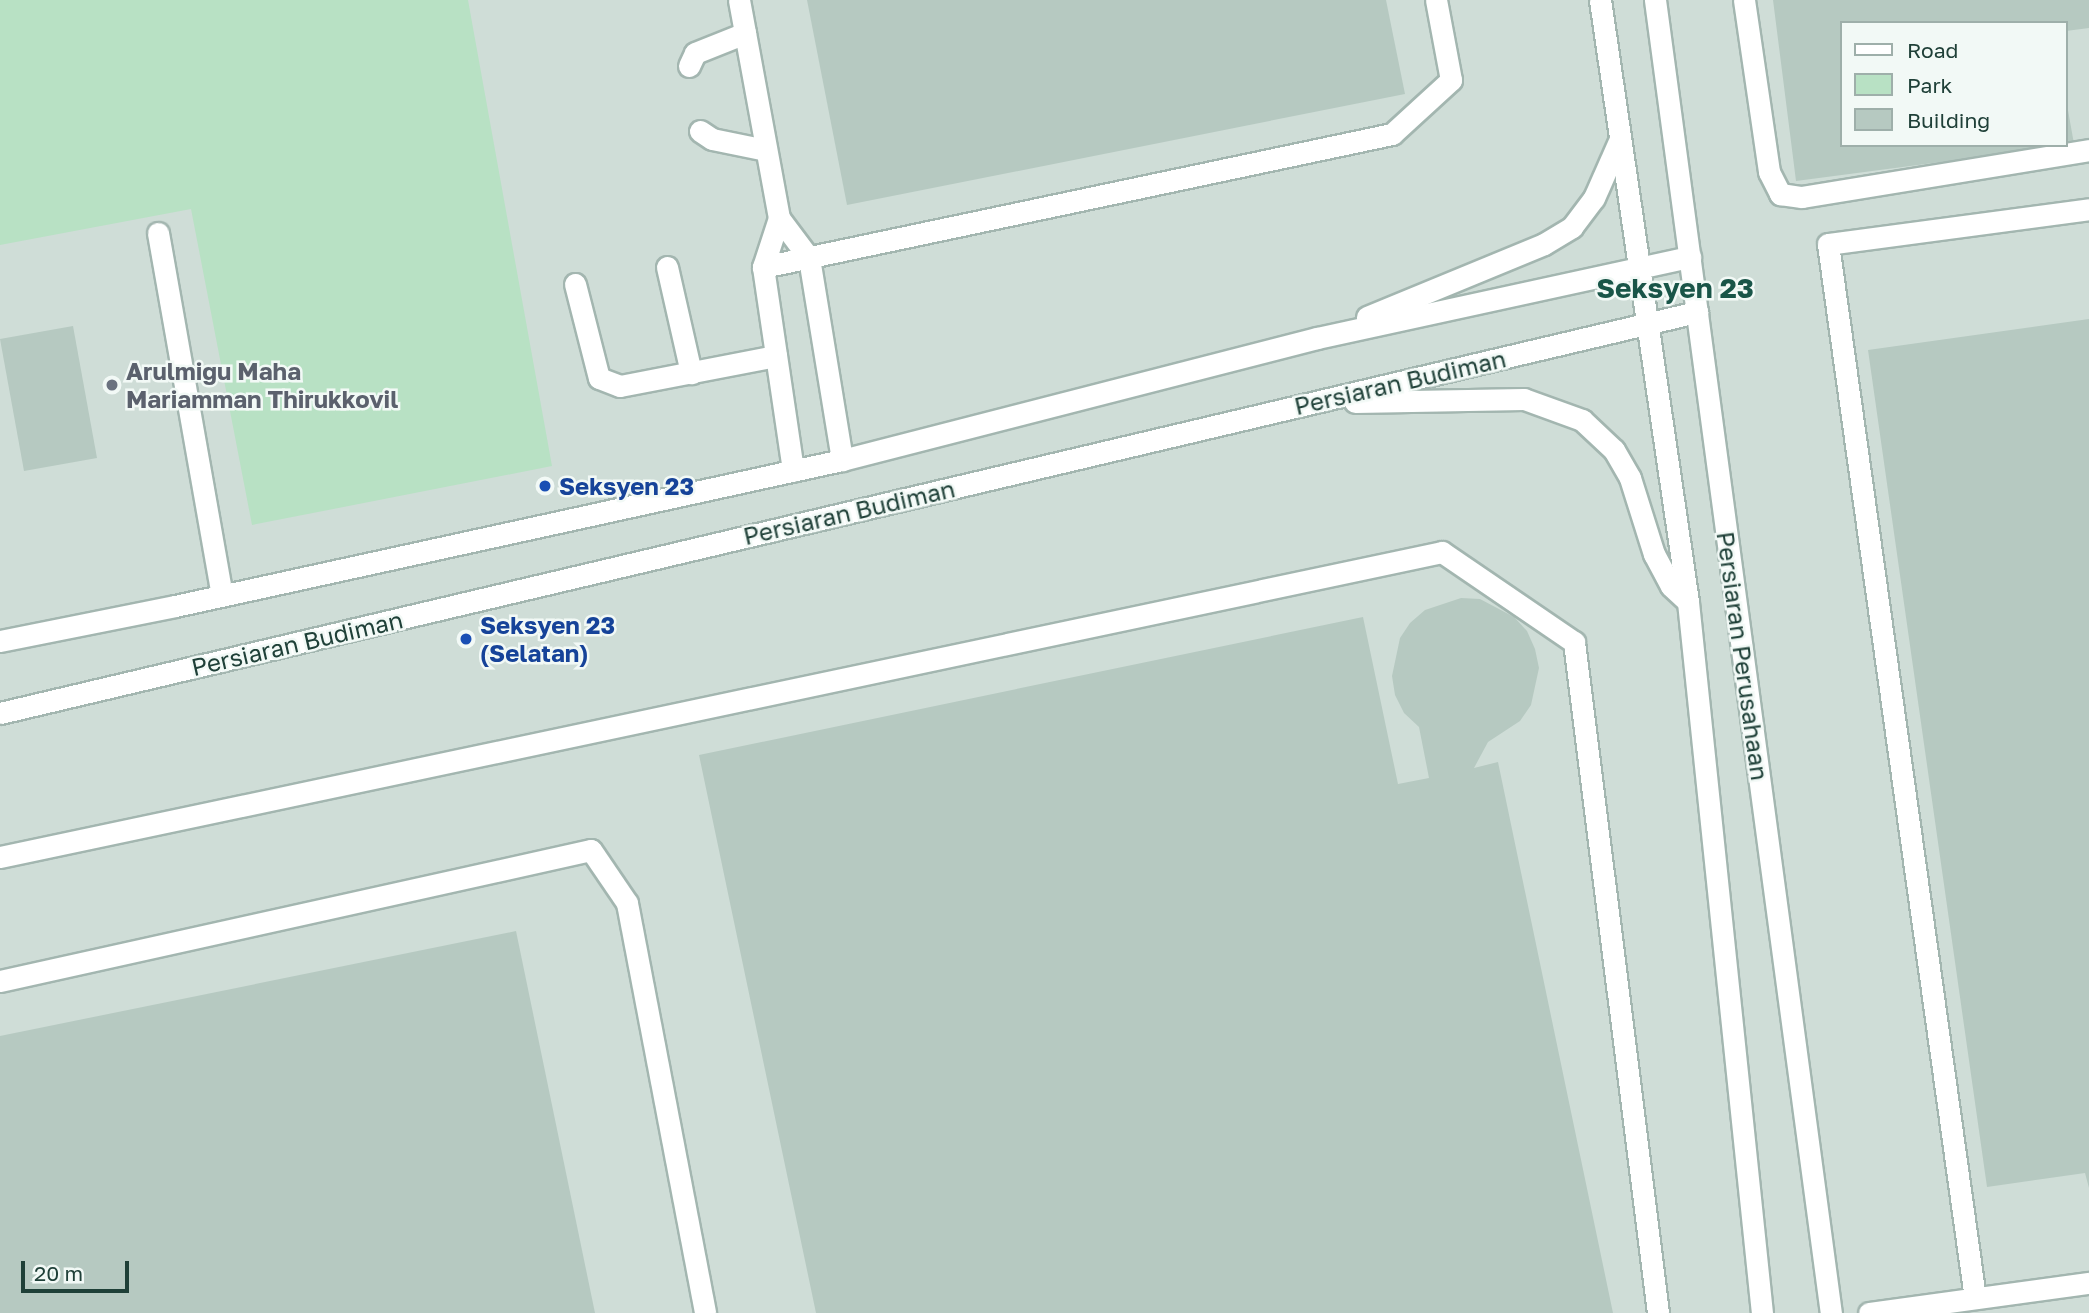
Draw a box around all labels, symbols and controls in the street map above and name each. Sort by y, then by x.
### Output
legend [1840,21,2068,147]
text: Road [1907,37,1958,63]
text: Park [1907,72,1952,98]
text: Building [1907,107,1990,133]
district label: Seksyen 23 [1596,271,1754,305]
street label: Persiaran Budiman [1291,344,1509,420]
place label: Arulmigu Maha Mariamman Thirukkovil [126,357,398,413]
marker: Arulmigu Maha Mariamman Thirukkovil [104,377,120,393]
place label: Seksyen 23 [559,472,694,500]
street label: Persiaran Budiman [740,474,958,550]
marker: Seksyen 23 [537,478,553,494]
street label: Persiaran Perusahaan [1711,530,1775,782]
street label: Persiaran Budiman [188,605,406,681]
place label: Seksyen 23 (Selatan) [480,611,615,667]
marker: Seksyen 23 (Selatan) [458,631,474,647]
scale bar [24,1246,133,1290]
text: 20 m [34,1260,83,1286]

